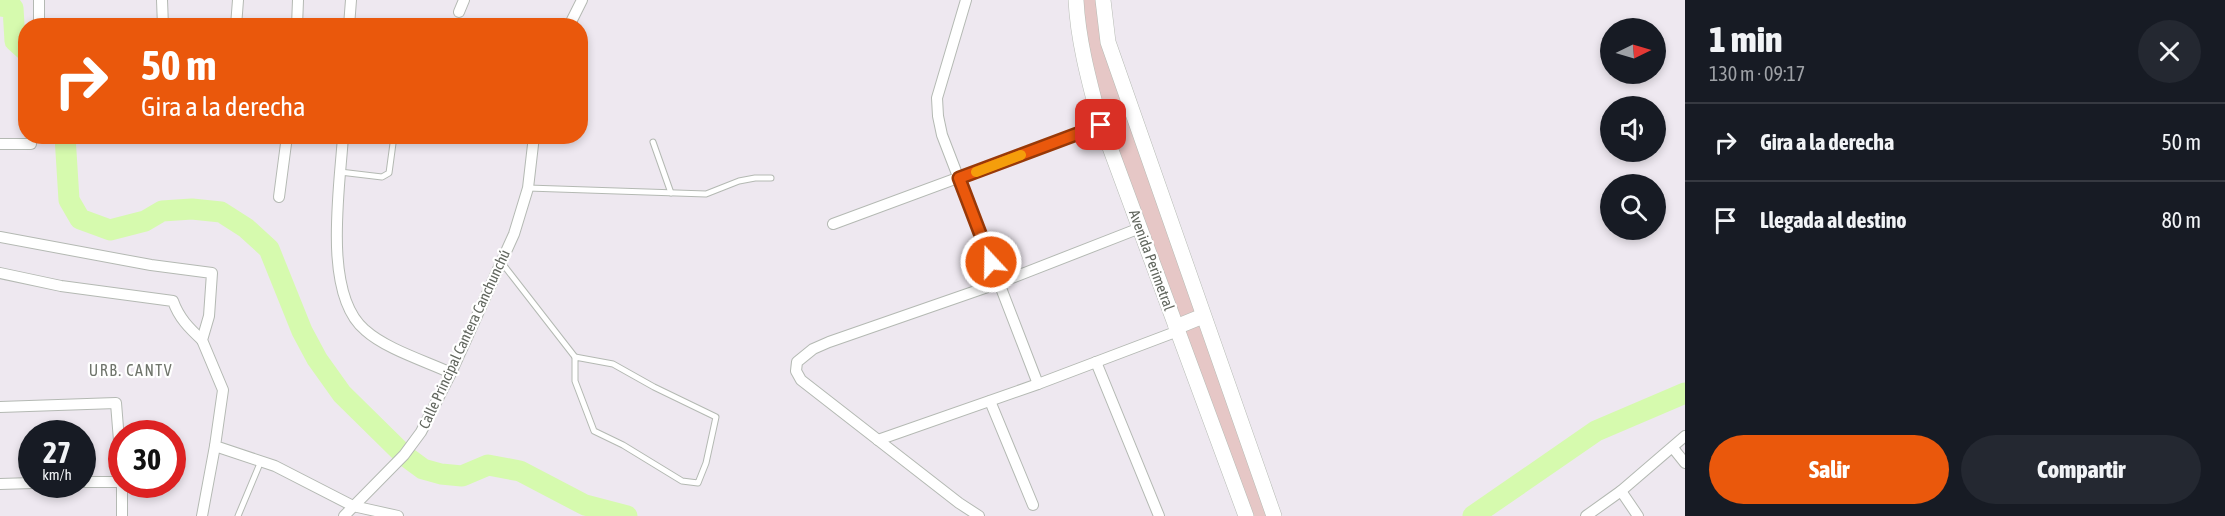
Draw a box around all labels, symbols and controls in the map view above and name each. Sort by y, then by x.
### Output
north arrow [1600,18,1666,84]
map controls [1600,18,1666,240]
text: 1 min [1709,18,1783,60]
button: close [2138,20,2201,83]
text: 50 m [141,41,216,89]
icon: right [42,42,120,120]
text: 130 m · 09:17 [1709,62,1805,85]
text: Gira a la derecha [141,91,306,122]
button: sound [1600,96,1666,162]
pin [1075,99,1126,150]
icon: arrive [1084,108,1117,141]
icon: right [1709,126,1742,159]
text: Gira a la derecha [1760,129,1894,155]
text: 50 m [2161,129,2201,155]
button: search [1600,174,1666,240]
icon: arrive [1709,204,1742,237]
street label: Avenida Perimetral [1126,207,1178,313]
text: Llegada al destino [1760,207,1907,233]
text: 80 m [2161,207,2201,233]
position arrow [959,230,1023,294]
street label: Calle Principal Cantera Canchunchú [415,247,513,431]
district label: URB. CANTV [89,361,173,379]
speed limit sign: 30 [108,420,186,498]
text: 27 [43,435,71,469]
button: Salir [1709,435,1949,504]
button: Compartir [1961,435,2201,504]
text: km/h [42,466,72,483]

